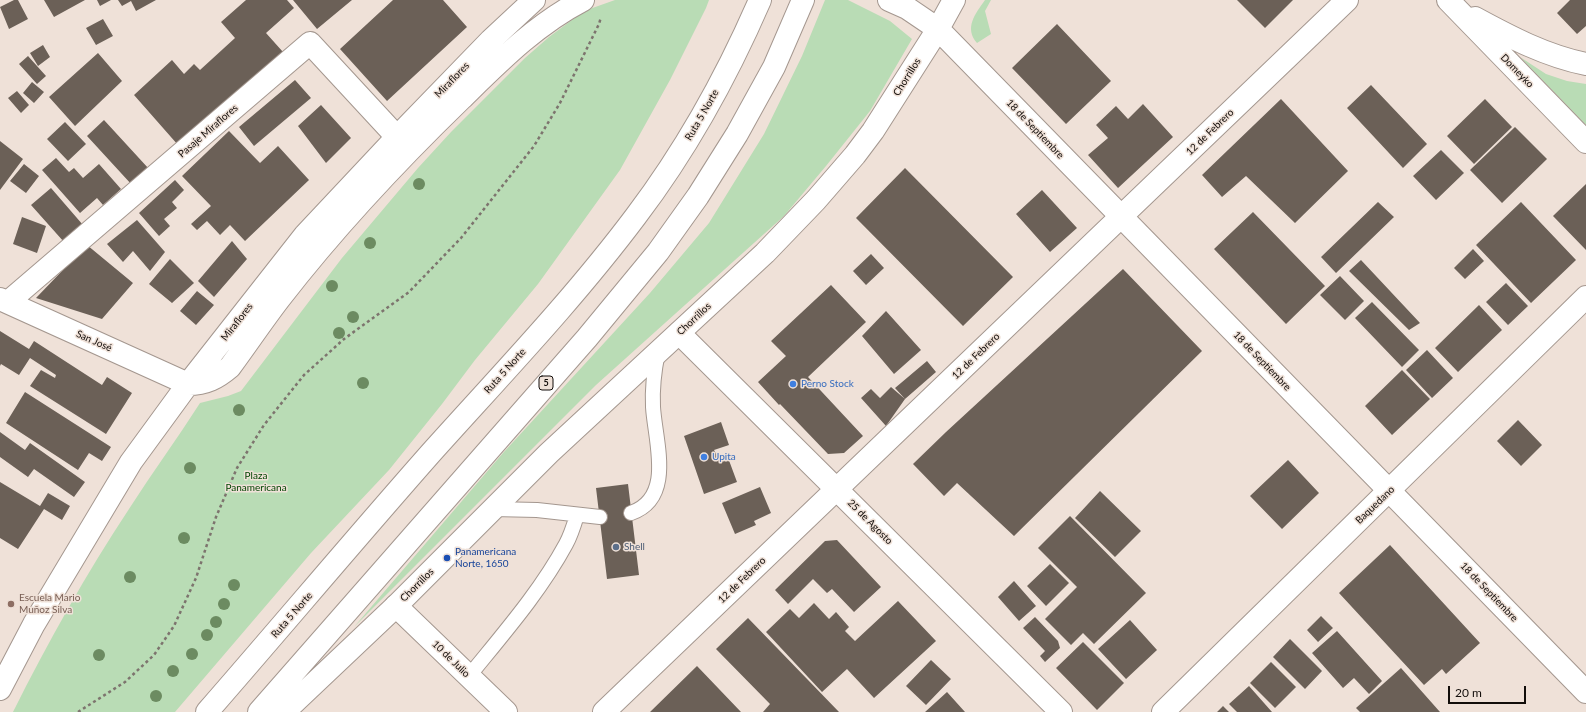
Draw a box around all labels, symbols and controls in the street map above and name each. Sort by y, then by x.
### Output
street label: Domeyko [1498,52,1536,90]
street label: Chorrillos [891,56,923,98]
street label: Miraflores [432,60,472,100]
street label: Ruta 5 Norte [683,87,721,143]
street label: 18 de Septiembre [1004,97,1066,161]
street label: Pasaje Miraflores [176,102,240,160]
street label: 12 de Febrero [1184,106,1236,158]
street label: Chorrillos [674,300,714,338]
street label: Miraflores [219,301,255,343]
street label: San José [74,328,114,354]
street label: 18 de Septiembre [1231,329,1293,393]
street label: 12 de Febrero [950,330,1002,382]
street label: Ruta 5 Norte [482,346,528,396]
road number: 5 [539,376,553,390]
place label: Perno Stock [801,378,854,390]
marker: Perno Stock [788,379,798,389]
place label: Upita [712,451,736,463]
marker: Upita [699,452,709,462]
park label: Plaza Panamericana [225,470,287,494]
street label: Baquedano [1353,483,1397,527]
street label: 25 de Agosto [845,497,895,547]
place label: Shell [624,541,645,553]
marker: Shell [611,542,621,552]
place label: Panamericana Norte, 1650 [455,546,516,570]
marker: Panamericana Norte, 1650 [442,553,452,563]
street label: 12 de Febrero [716,554,768,606]
street label: 18 de Septiembre [1458,560,1520,624]
street label: Chorrillos [398,566,436,604]
street label: Ruta 5 Norte [269,590,315,640]
place label: Escuela Mario Muñoz Silva [19,592,80,616]
marker: Escuela Mario Muñoz Silva [6,599,16,609]
street label: 10 de Julio [430,638,472,680]
scale bar [1450,678,1528,704]
text: 20 m [1455,685,1482,700]

